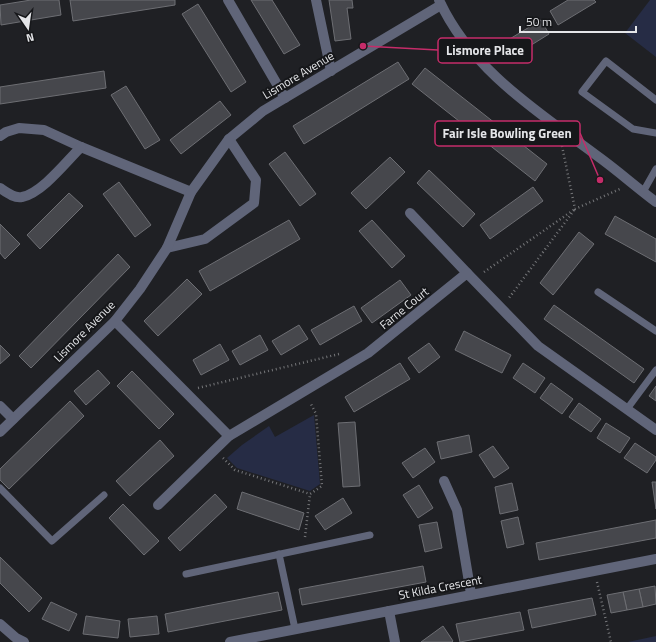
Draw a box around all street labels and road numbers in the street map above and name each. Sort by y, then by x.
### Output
street label: Lismore Avenue [259,46,337,104]
street label: Farne Court [375,282,433,334]
street label: Lismore Avenue [49,296,119,366]
street label: St Kilda Crescent [397,569,484,604]

